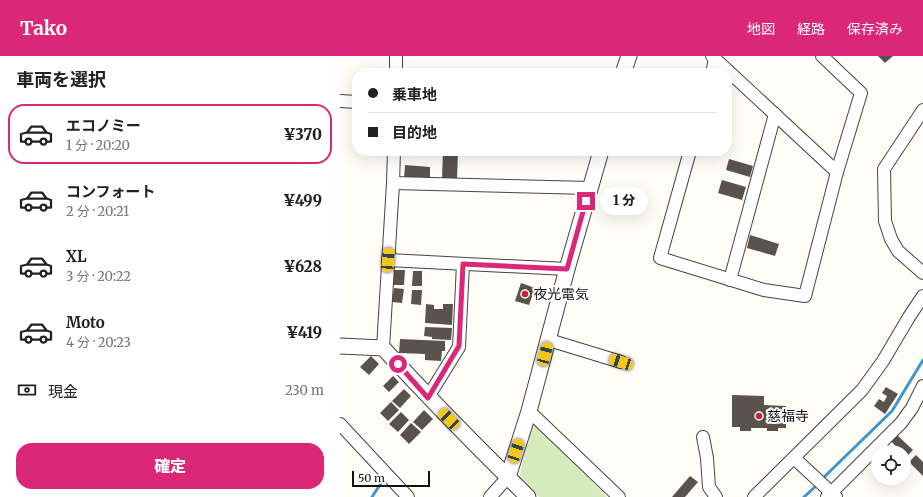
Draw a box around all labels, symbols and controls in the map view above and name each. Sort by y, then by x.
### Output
text: Tako [20,16,67,40]
text: 地図 [747,20,775,38]
text: 経路 [797,20,825,38]
text: 保存済み [847,20,903,38]
text: 車両を選択 [16,68,106,91]
text: 乗車地 [392,85,437,104]
icon: car [18,116,54,152]
text: エコノミー [66,116,141,135]
text: 目的地 [392,123,437,142]
text: ¥370 [284,125,322,144]
text: 1 分 · 20:20 [66,137,130,154]
icon: car [18,182,54,218]
text: コンフォート [66,182,156,201]
callout: 1 分 [600,187,648,215]
text: ¥499 [283,191,322,210]
route end [577,192,595,210]
text: 1 分 [613,192,635,209]
text: 2 分 · 20:21 [66,203,129,220]
text: XL [66,247,87,266]
icon: car [18,248,54,284]
car [381,248,395,272]
text: ¥628 [284,257,322,276]
text: 3 分 · 20:22 [66,268,131,285]
place label: 夜光電気 [533,285,589,303]
marker: 夜光電気 [520,289,530,299]
text: Moto [66,313,105,332]
icon: car [18,314,54,350]
text: ¥419 [286,323,322,342]
text: 4 分 · 20:23 [66,334,131,351]
car [536,341,554,367]
car [608,353,634,371]
route start [389,355,407,373]
icon: cash [16,379,38,401]
text: 現金 [48,382,78,401]
text: 230 m [285,382,324,399]
car [436,406,462,432]
place label: 慈福寺 [767,407,809,425]
marker: 慈福寺 [754,411,764,421]
car [507,438,525,464]
button: 確定 [16,443,324,489]
map controls [871,445,911,485]
button: locate [871,445,911,485]
scale bar [352,469,430,488]
text: 50 m [358,471,385,485]

